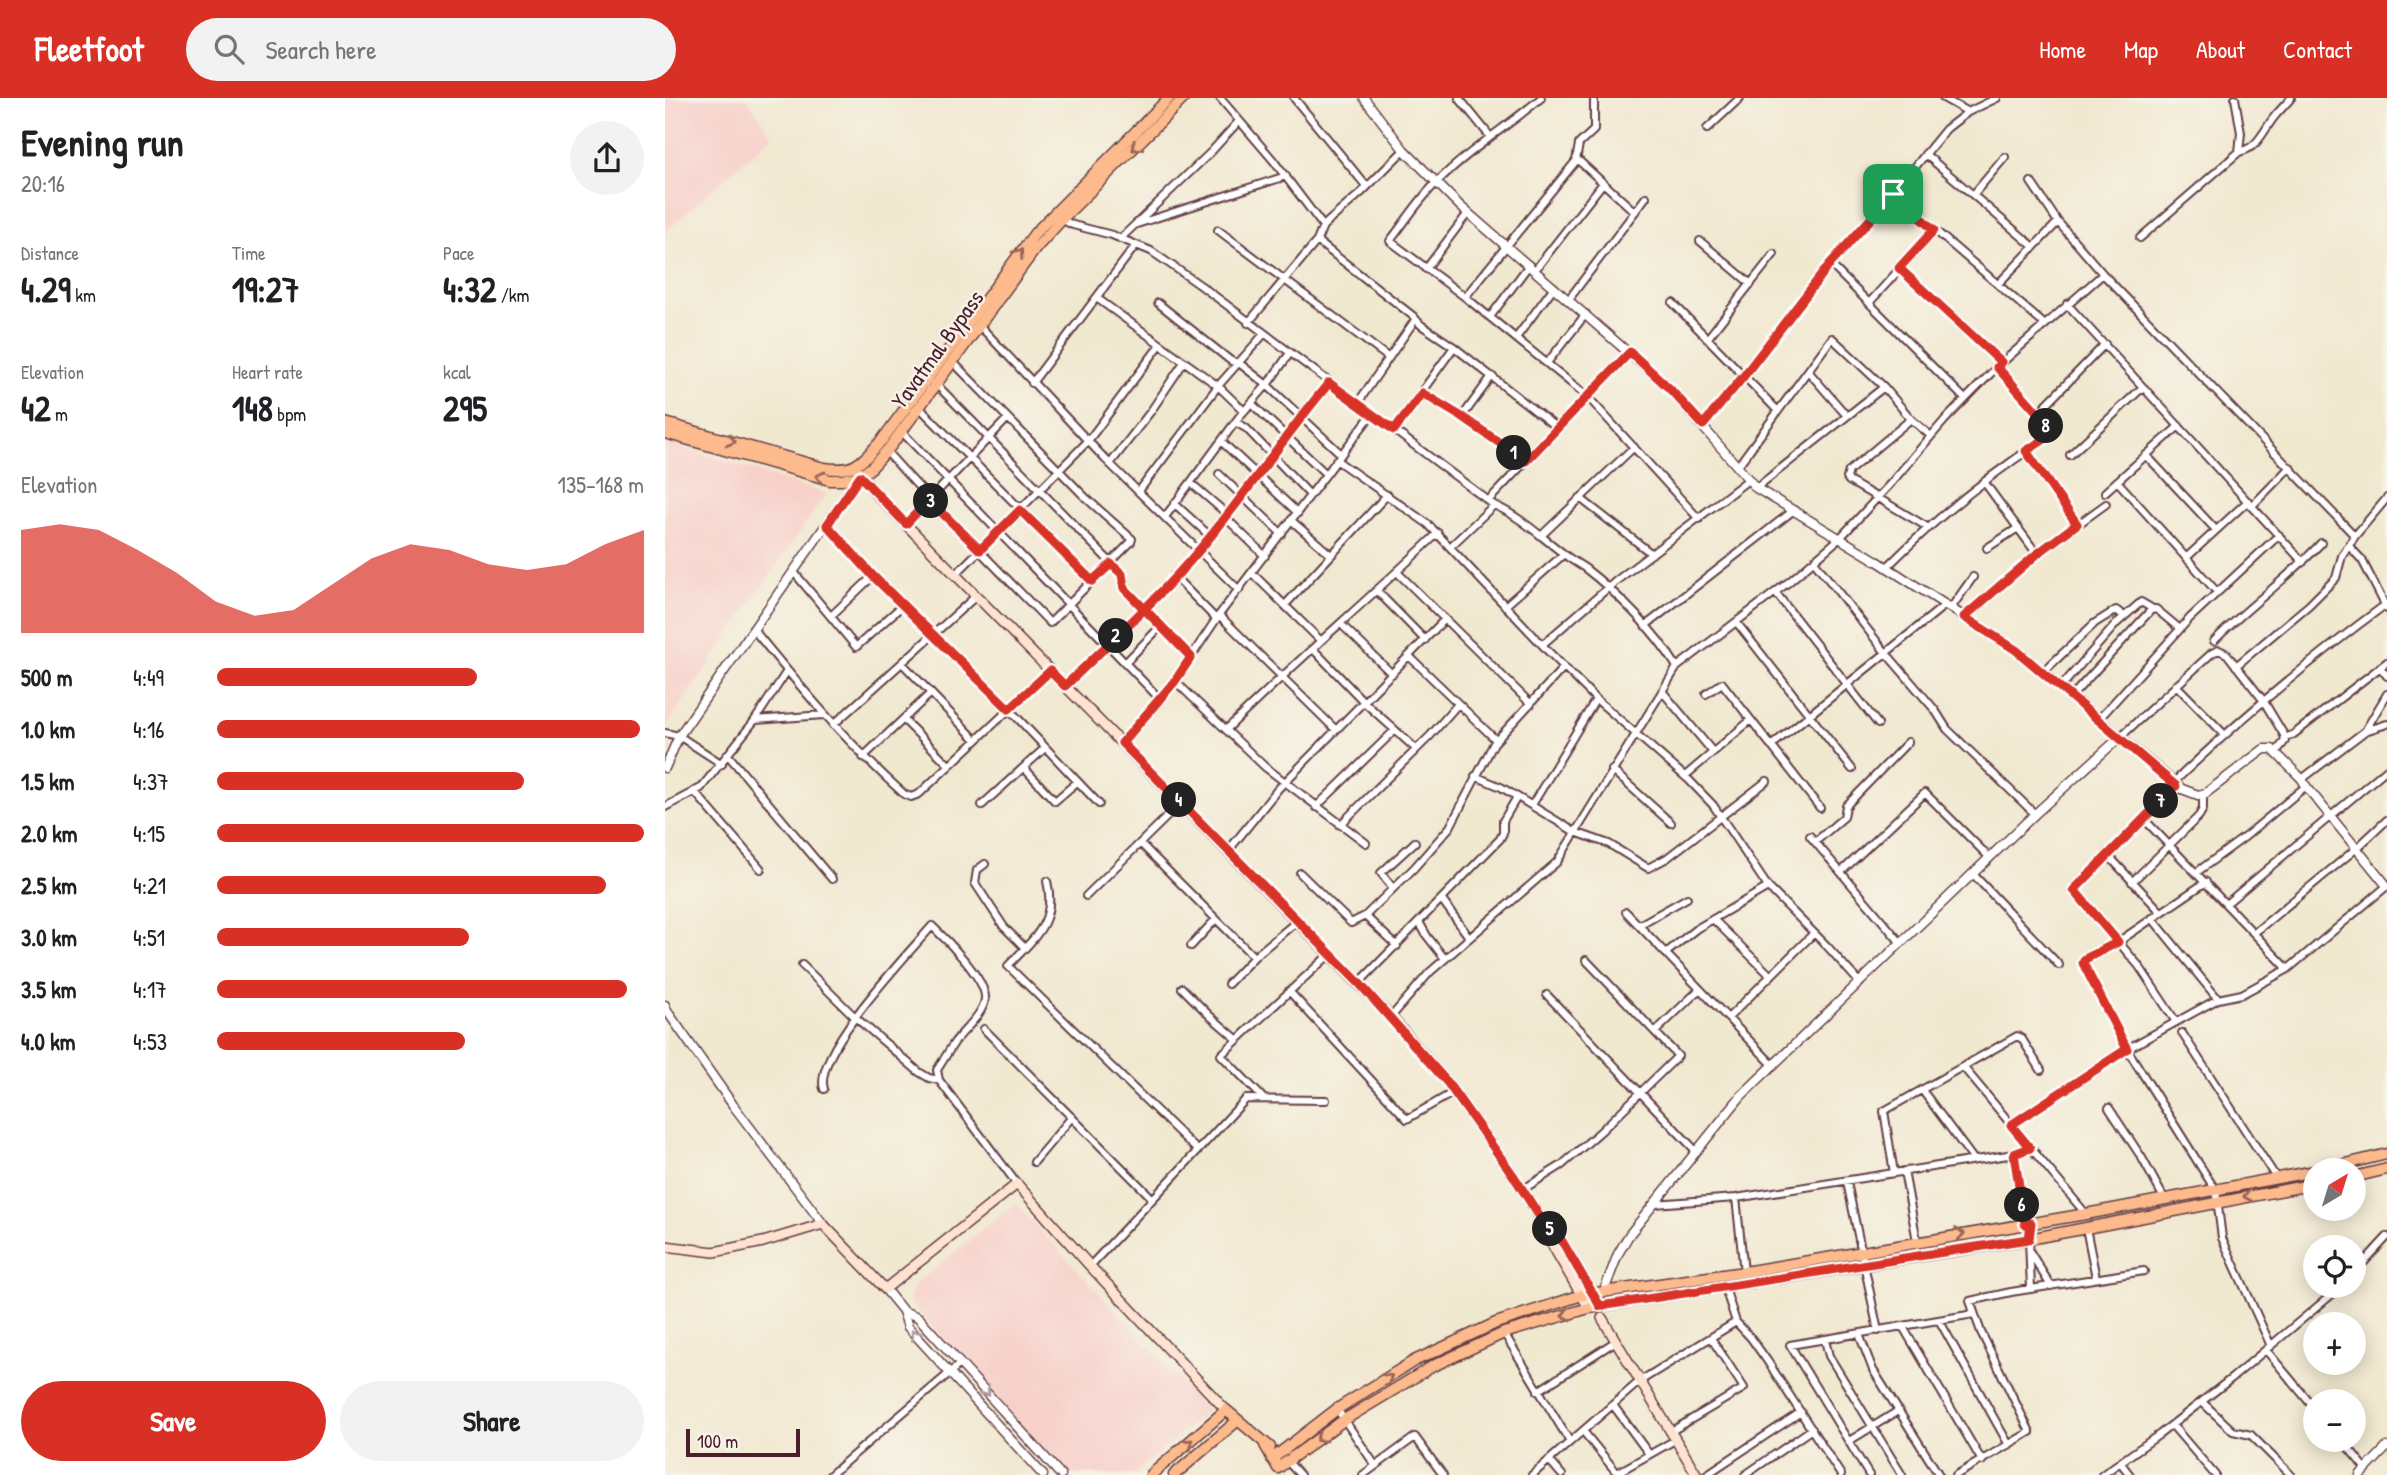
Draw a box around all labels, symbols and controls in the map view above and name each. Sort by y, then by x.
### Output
search box [186,18,676,81]
text: Fleetfoot [35,27,144,71]
icon: search [210,30,248,68]
text: Search here [266,32,377,67]
text: Home [2039,33,2086,65]
text: Map [2124,33,2158,65]
text: About [2196,33,2245,65]
text: Contact [2283,33,2352,65]
text: Evening run [21,116,184,168]
button: share [570,121,644,195]
one-way arrow [1131,138,1144,151]
pin [1863,164,1923,224]
text: 20:16 [21,168,65,199]
icon: arrive [1874,175,1912,213]
text: Distance [21,240,79,266]
text: Time [232,240,266,266]
text: Pace [443,240,475,266]
one-way arrow [1011,248,1024,261]
text: 4.29 [21,266,71,313]
text: 19:27 [232,266,299,313]
text: 4:32 [443,266,496,313]
text: km [71,282,96,308]
text: /km [496,282,530,308]
street label: Yavatmal Bypass [884,283,991,414]
text: Elevation [21,359,84,385]
text: Heart rate [232,359,303,385]
text: kcal [443,359,471,385]
text: 42 [21,385,51,432]
text: 148 [232,385,273,432]
text: 295 [443,385,487,432]
text: m [51,401,68,427]
text: bpm [273,401,306,427]
pin: 8 [2029,408,2063,444]
text: 8 [2041,412,2050,438]
one-way arrow [724,433,736,448]
pin: 1 [1497,436,1531,470]
text: 1 [1510,439,1517,465]
text: Elevation [21,469,97,500]
text: 135–168 m [558,469,644,500]
one-way arrow [814,471,826,486]
pin: 3 [913,484,949,518]
text: 3 [926,487,935,513]
pin: 2 [1099,618,1133,654]
text: 2 [1111,622,1120,648]
text: 500 m [21,662,72,693]
text: 4:49 [133,662,164,693]
text: 1.0 km [21,714,75,745]
text: 4:16 [133,714,165,745]
text: 1.5 km [21,766,74,797]
text: 4:37 [133,766,169,797]
pin: 4 [1161,782,1197,818]
pin: 7 [2143,784,2179,818]
text: 4 [1175,786,1182,812]
text: 7 [2156,787,2165,813]
text: 2.0 km [21,818,77,849]
text: 4:15 [133,818,165,849]
text: 2.5 km [21,870,77,901]
text: 4:21 [133,870,166,901]
text: 3.0 km [21,922,77,953]
text: 4:51 [133,922,165,953]
text: 3.5 km [21,974,76,1005]
text: 4:17 [133,974,167,1005]
text: 4.0 km [21,1026,75,1057]
text: 4:53 [133,1026,167,1057]
north arrow [2303,1158,2366,1222]
map controls [2303,1158,2366,1452]
pin: 6 [2005,1188,2039,1222]
one-way arrow [2242,1188,2254,1203]
text: 6 [2018,1191,2025,1217]
pin: 5 [1533,1212,1568,1246]
text: 5 [1545,1215,1554,1241]
one-way arrow [1954,1227,1966,1242]
button: locate [2303,1235,2366,1298]
one-way arrow [1560,1306,1572,1321]
button: + [2303,1312,2366,1375]
one-way arrow [911,1329,923,1342]
one-way arrow [1380,1373,1393,1386]
button: Save [21,1381,326,1461]
button: Share [340,1381,644,1461]
one-way arrow [978,1384,990,1397]
button: − [2303,1389,2366,1452]
scale bar [686,1426,800,1458]
text: 100 m [697,1428,738,1454]
one-way arrow [1315,1430,1328,1442]
one-way arrow [1180,1439,1193,1451]

